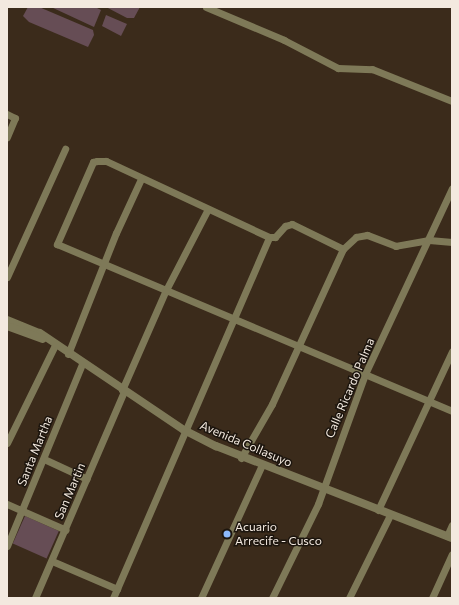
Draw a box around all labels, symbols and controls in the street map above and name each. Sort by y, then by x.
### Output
street label: Calle Ricardo Palma [322,336,378,440]
street label: Santa Martha [14,414,56,488]
street label: Avenida Collasuyo [198,418,294,470]
street label: San Martin [52,461,88,521]
place label: Acuario Arrecife - Cusco [235,520,322,548]
marker: Acuario Arrecife - Cusco [222,529,232,539]

